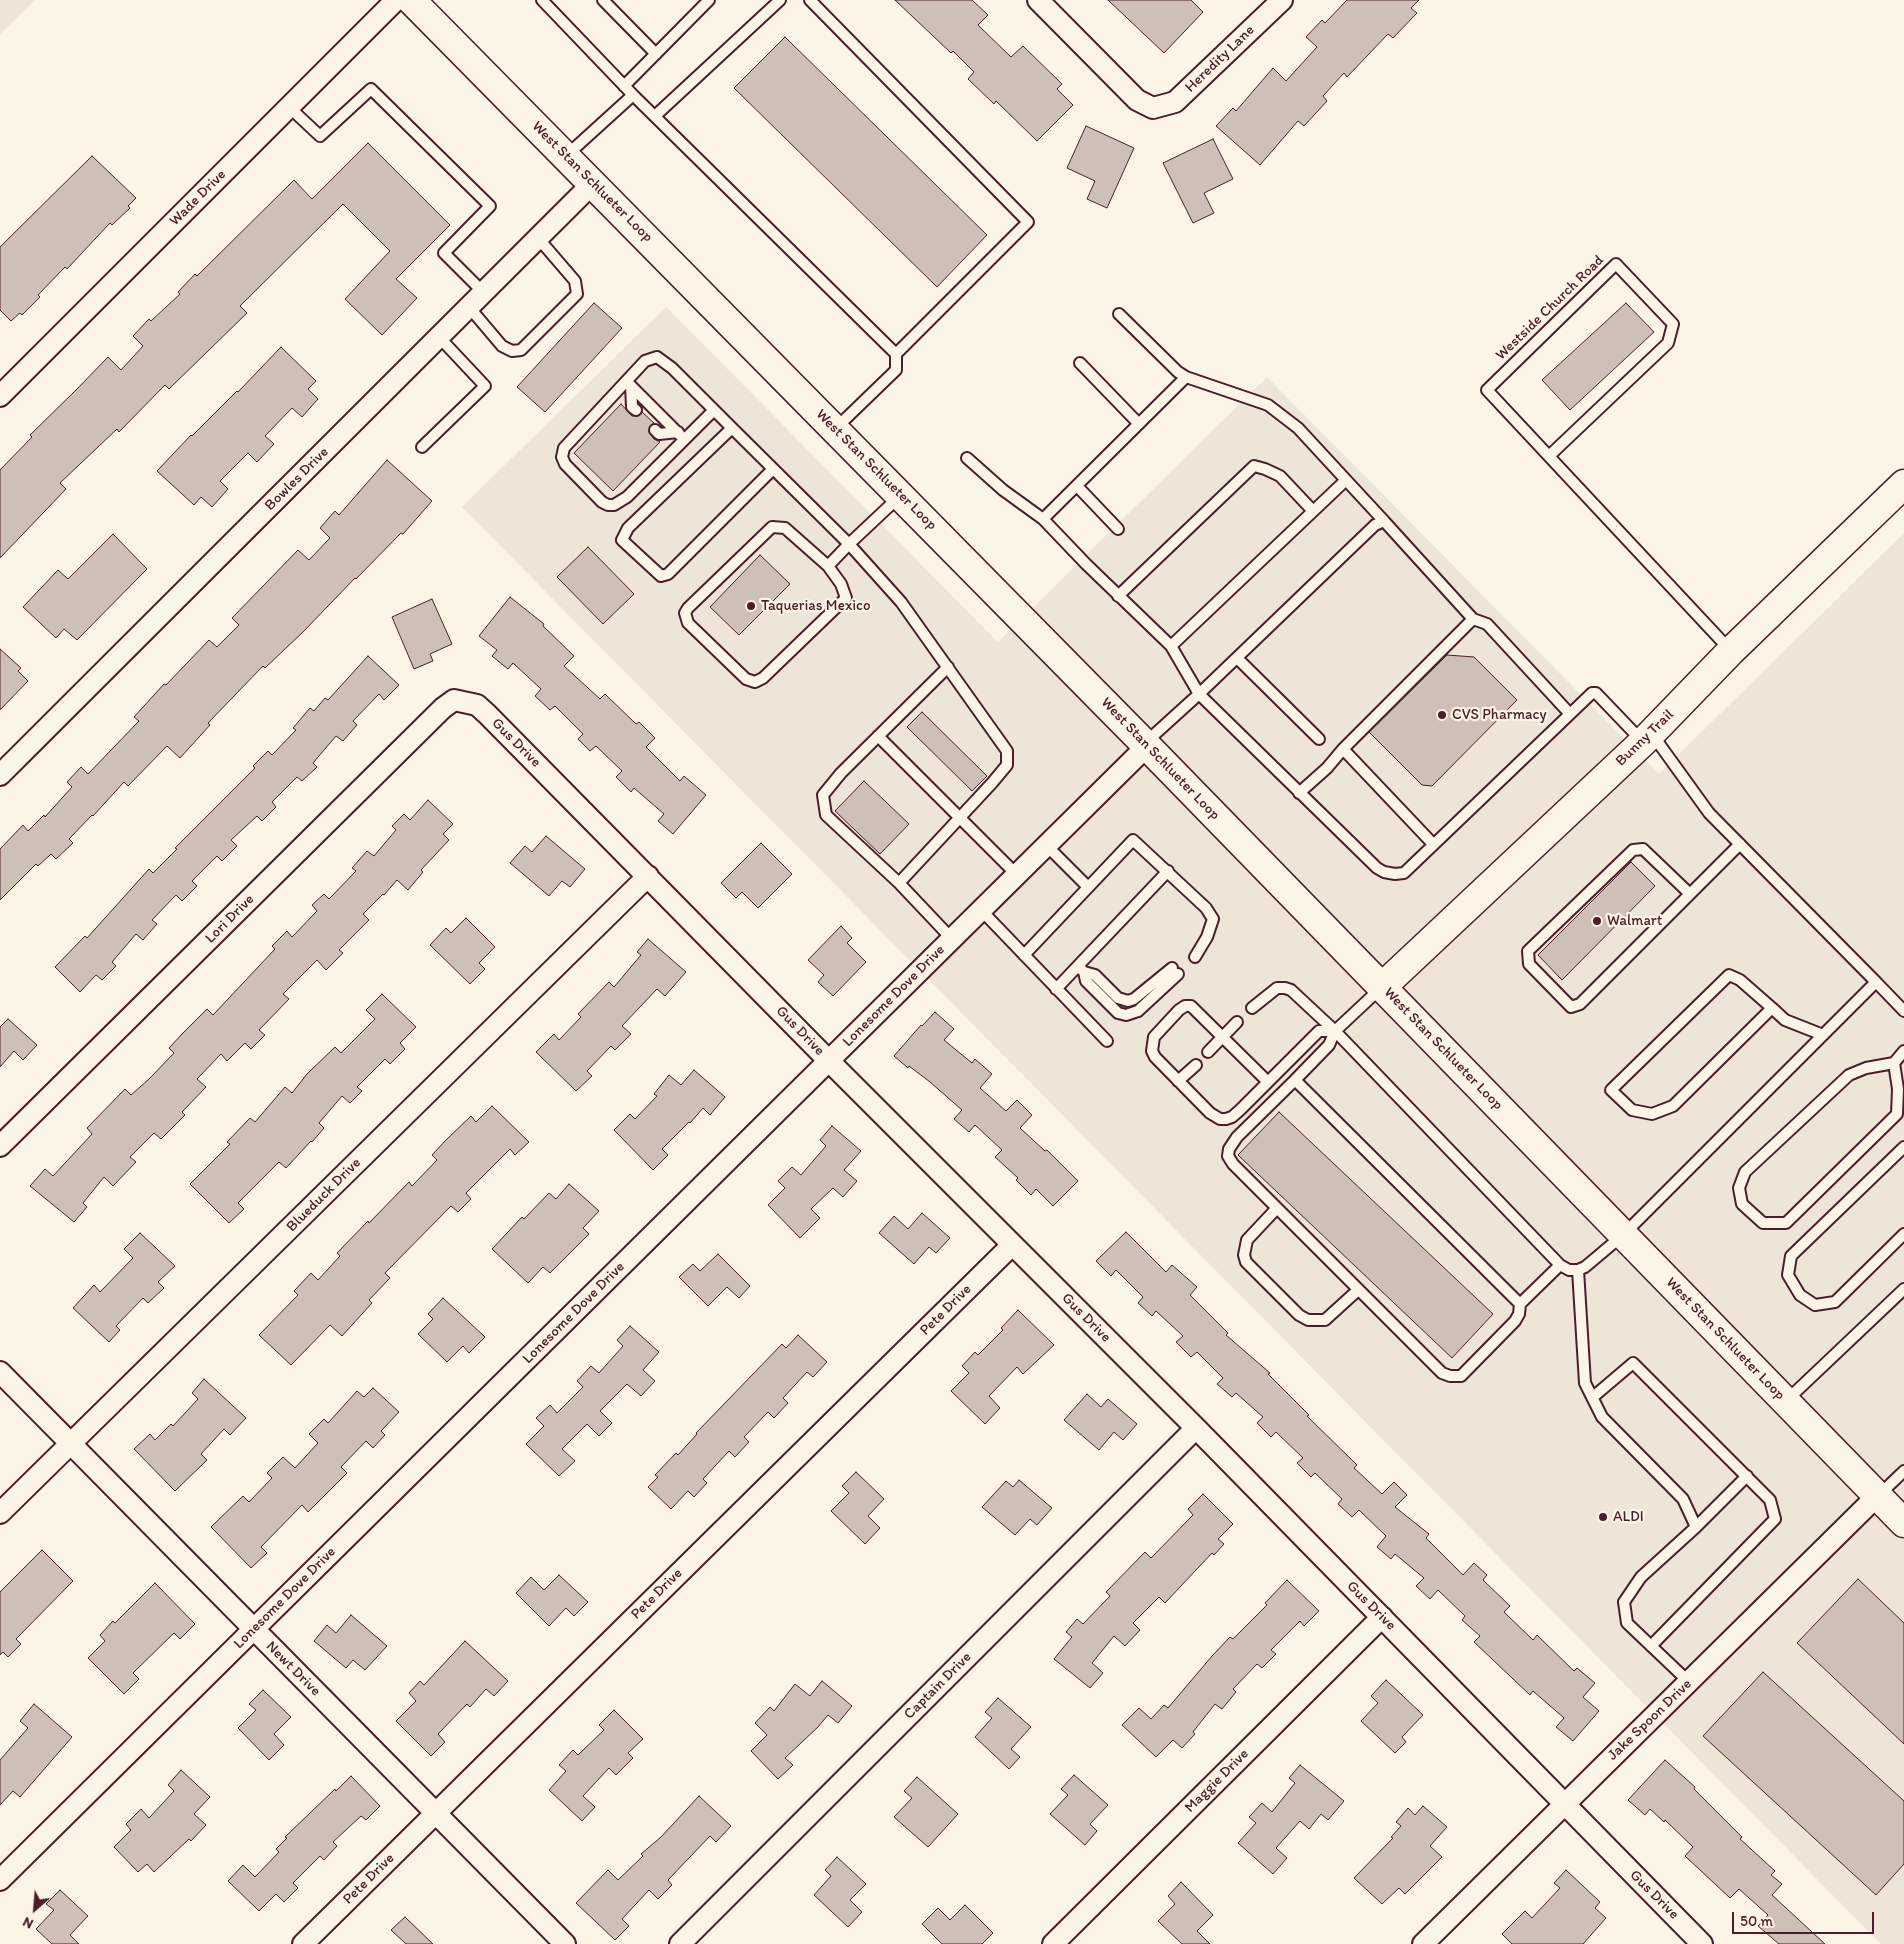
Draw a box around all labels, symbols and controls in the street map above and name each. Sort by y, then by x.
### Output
street label: Heredity Lane [1182,21,1258,97]
street label: West Stan Schlueter Loop [528,118,656,246]
street label: Wade Drive [166,166,230,230]
street label: Westside Church Road [1492,252,1608,364]
street label: West Stan Schlueter Loop [812,406,940,534]
street label: Bowles Drive [261,443,333,515]
place label: Taquerias Mexico [761,597,870,615]
marker: Taquerias Mexico [745,600,757,612]
street label: West Stan Schlueter Loop [1097,694,1223,824]
place label: CVS Pharmacy [1452,706,1546,724]
street label: Bunny Trail [1612,706,1678,770]
marker: CVS Pharmacy [1436,709,1448,721]
street label: Gus Drive [488,715,544,771]
street label: Lori Drive [202,891,258,947]
place label: Walmart [1607,912,1662,930]
marker: Walmart [1591,915,1603,927]
street label: Lonesome Dove Drive [839,941,949,1051]
street label: West Stan Schlueter Loop [1380,984,1506,1114]
street label: Gus Drive [772,1002,828,1060]
street label: Blueduck Drive [283,1154,365,1236]
street label: Lonesome Dove Drive [519,1258,629,1368]
street label: West Stan Schlueter Loop [1662,1274,1788,1404]
street label: Pete Drive [917,1281,975,1339]
street label: Gus Drive [1058,1290,1114,1346]
place label: ALDI [1613,1508,1644,1526]
marker: ALDI [1597,1511,1609,1523]
street label: Lonesome Dove Drive [230,1543,340,1653]
street label: Pete Drive [628,1565,686,1623]
street label: Gus Drive [1343,1578,1399,1634]
street label: Newt Drive [262,1638,324,1700]
street label: Captain Drive [901,1649,975,1723]
street label: Jake Spoon Drive [1604,1675,1696,1765]
street label: Maggie Drive [1181,1745,1253,1817]
street label: Pete Drive [340,1850,398,1908]
street label: Gus Drive [1626,1867,1682,1923]
north arrow [10,1884,60,1934]
scale bar [1734,1902,1876,1934]
text: 50 m [1740,1912,1773,1930]
text: N [20,1913,36,1933]

